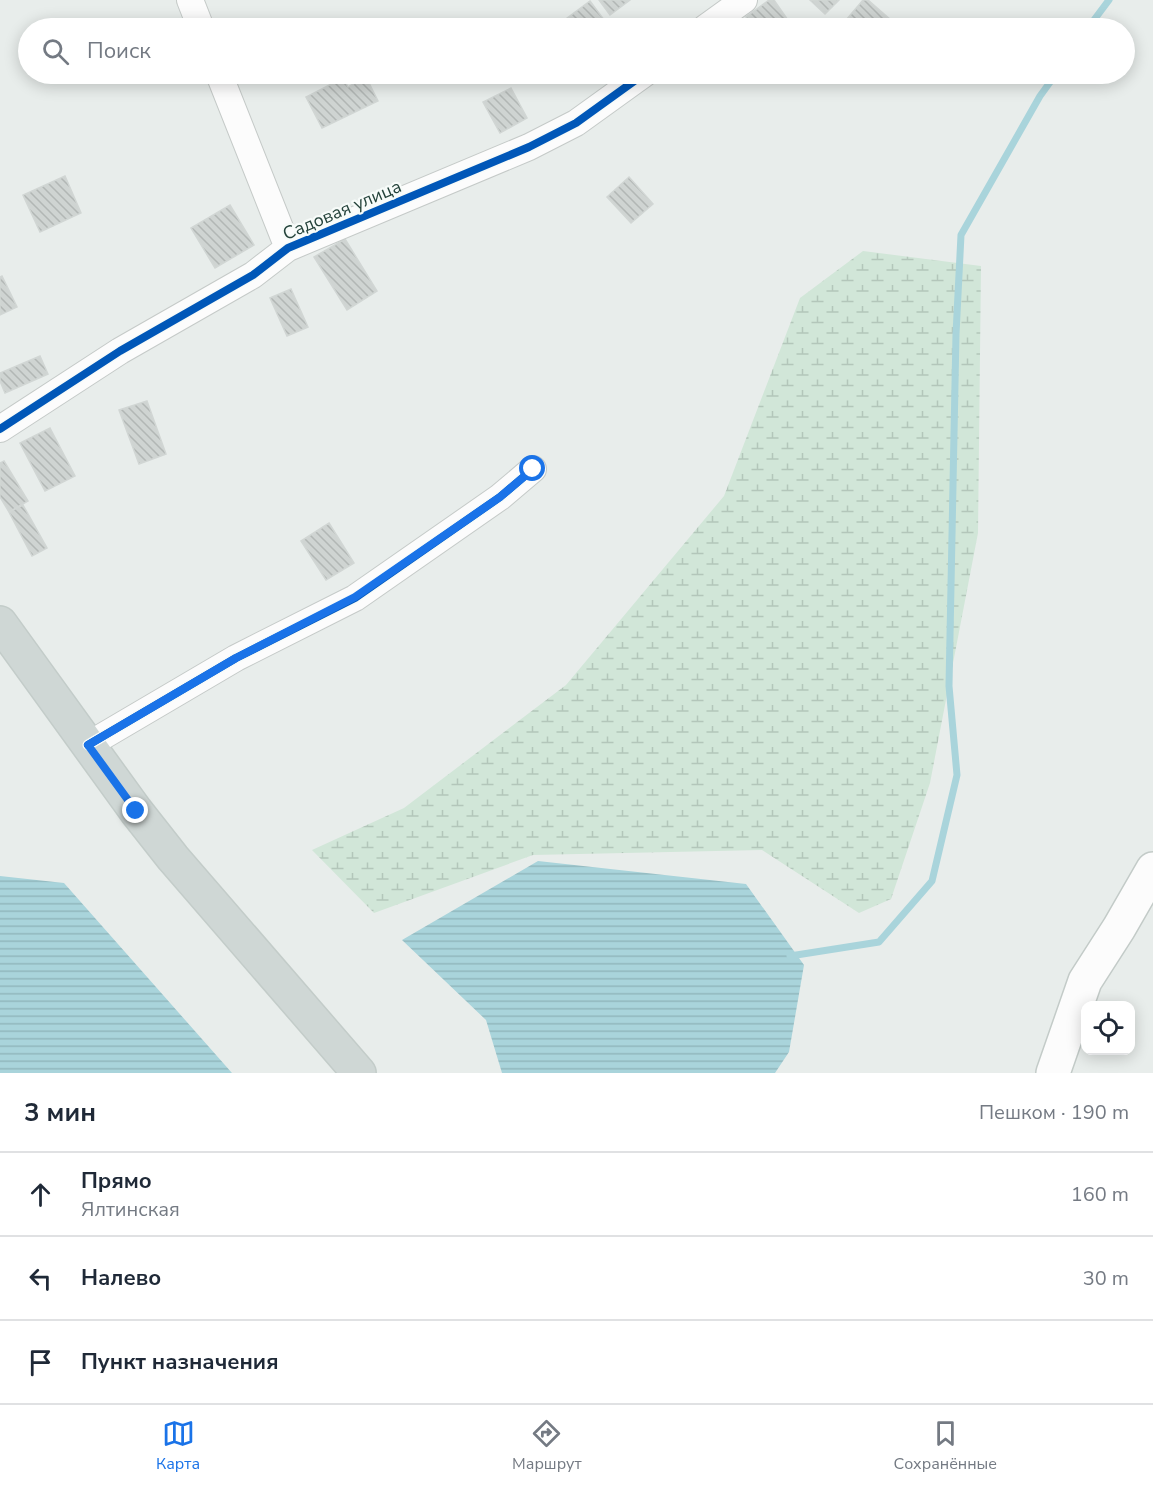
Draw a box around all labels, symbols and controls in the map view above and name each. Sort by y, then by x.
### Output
search box [18,18,1135,84]
icon: search [39,35,72,68]
text: Поиск [87,36,151,66]
street label: Садовая улица [279,174,405,246]
route start [519,455,545,481]
route end [122,797,148,823]
map controls [1081,1001,1135,1055]
button: locate [1081,1001,1135,1055]
text: 3 мин [24,1095,96,1130]
text: Пешком · 190 m [979,1099,1129,1126]
text: Прямо [81,1166,152,1196]
icon: ahead [24,1178,57,1211]
text: 160 m [1071,1181,1129,1208]
text: Ялтинская [81,1196,180,1223]
icon: left [24,1262,57,1295]
text: Налево [81,1263,161,1293]
text: 30 m [1083,1265,1129,1292]
icon: arrive [24,1346,57,1379]
text: Пункт назначения [81,1347,279,1377]
tab: Карта [156,1417,200,1475]
tab: Маршрут [512,1417,582,1475]
tab: Сохранённые [894,1417,997,1475]

